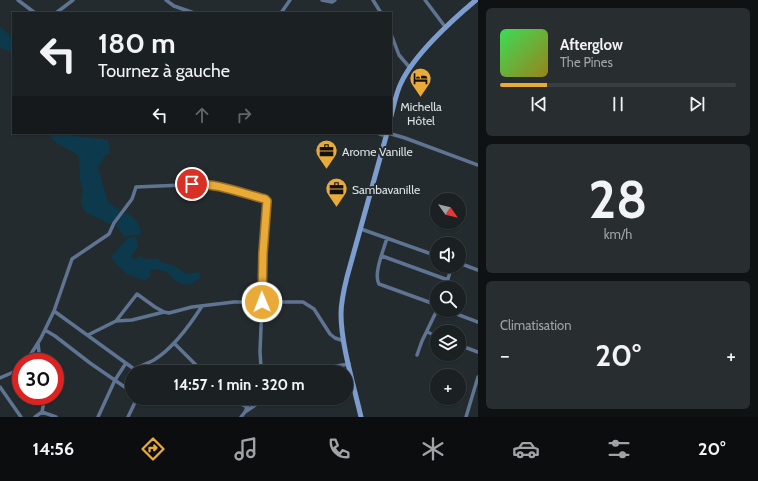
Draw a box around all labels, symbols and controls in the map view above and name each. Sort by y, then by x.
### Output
text: 180 m [98,26,176,60]
icon: left [32,28,84,80]
text: Afterglow [560,36,623,54]
text: The Pines [560,54,613,70]
text: Tournez à gauche [98,60,230,82]
hotel icon: Michella Hôtel [408,66,434,99]
icon: previous [528,93,550,115]
icon: pause [607,93,629,115]
icon: next [686,93,708,115]
place label: Michella Hôtel [400,99,442,128]
icon: left [149,104,171,126]
icon: ahead [191,104,213,126]
icon: right [233,104,255,126]
office icon: Arome Vanille [314,138,340,171]
place label: Arome Vanille [342,144,413,159]
pin [175,167,209,201]
text: 28 [589,168,647,231]
icon: arrive [181,173,203,195]
office icon: Sambavanille [323,176,349,209]
place label: Sambavanille [352,182,420,197]
north arrow [430,193,466,229]
map controls [430,193,466,405]
text: km/h [604,226,632,242]
button: sound [430,237,466,273]
position arrow [241,281,283,323]
button: search [430,281,466,317]
text: Climatisation [500,317,572,333]
button: layers [430,325,466,361]
text: 20° [595,337,641,374]
text: − [500,342,510,369]
text: + [726,342,736,369]
speed limit sign: 30 [12,353,64,405]
button: + [430,369,466,405]
text: 14:57 · 1 min · 320 m [173,376,305,394]
icon: directions [139,435,167,463]
icon: music [232,435,260,463]
icon: phone [325,435,353,463]
icon: climate [419,435,447,463]
icon: car [512,435,540,463]
icon: filters [605,435,633,463]
text: 14:56 [33,438,74,460]
text: 20° [698,438,725,460]

